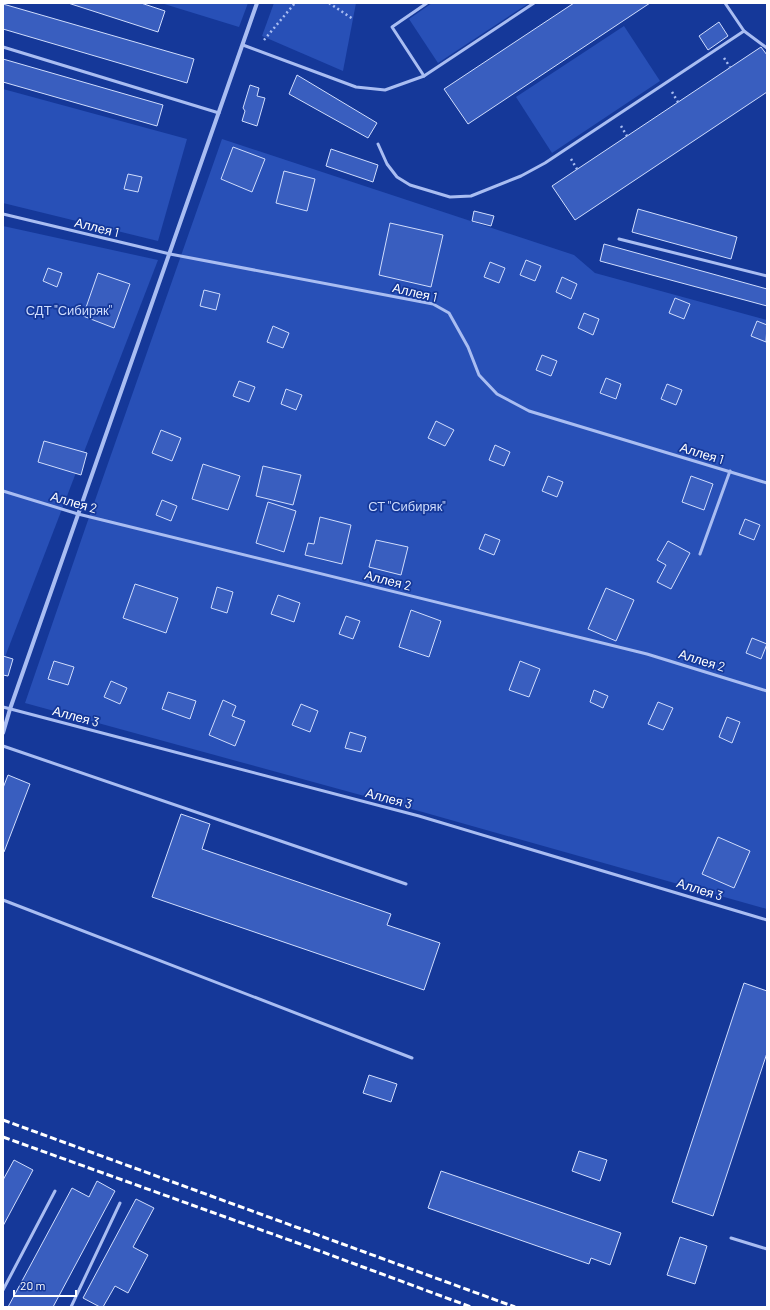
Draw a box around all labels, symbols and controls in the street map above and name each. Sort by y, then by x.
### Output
street label: Аллея 1 [73,214,121,240]
street label: Аллея 1 [391,279,439,305]
park label: СДТ "Сибиряк" [26,302,113,318]
street label: Аллея 1 [678,439,726,467]
street label: Аллея 2 [49,488,99,516]
park label: СТ "Сибиряк" [368,498,446,514]
street label: Аллея 2 [363,566,413,594]
street label: Аллея 2 [677,645,727,675]
street label: Аллея 3 [51,702,101,730]
street label: Аллея 3 [364,784,414,812]
street label: Аллея 3 [675,874,725,904]
scale bar [14,1272,76,1298]
text: 20 m [20,1278,46,1292]

